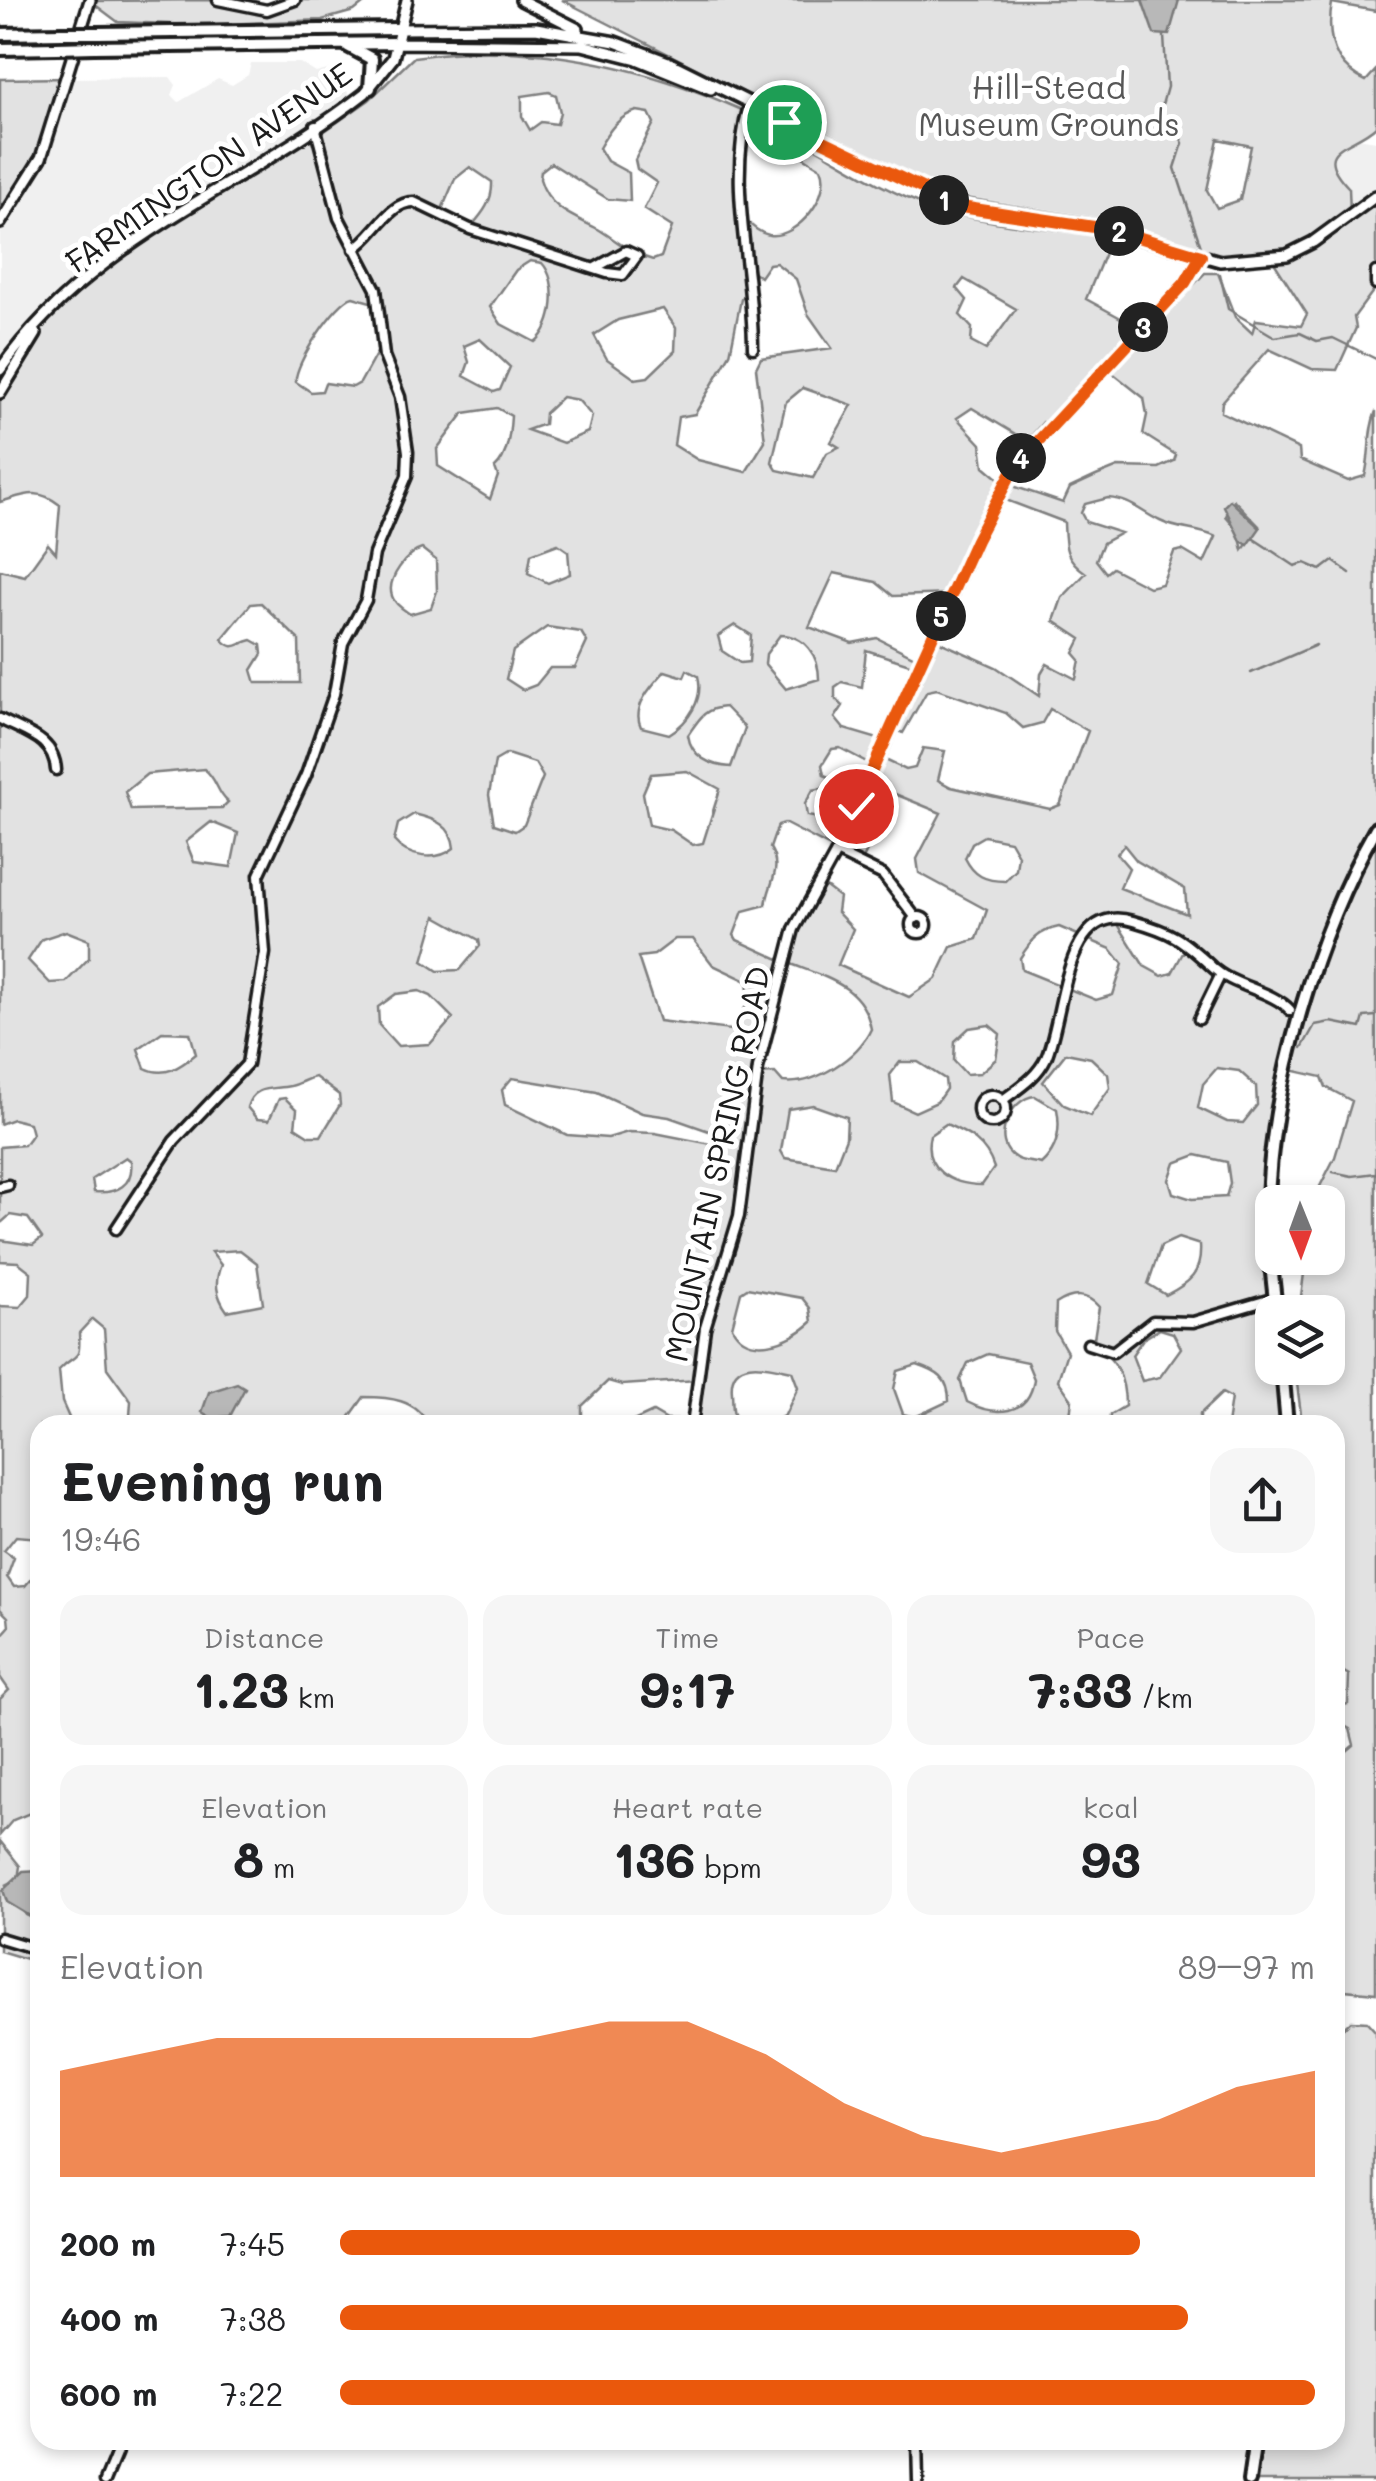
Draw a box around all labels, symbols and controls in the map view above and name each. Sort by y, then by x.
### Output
street label: FARMINGTON AVENUE [56,52,359,281]
park label: Hill-Stead Museum Grounds [918,65,1180,144]
pin [742,80,827,165]
icon: arrive [757,95,812,150]
pin: 1 [919,175,969,225]
text: 1 [938,182,950,218]
pin: 2 [1094,206,1144,256]
text: 2 [1111,213,1127,249]
pin: 3 [1118,302,1168,352]
text: 3 [1135,309,1151,345]
pin: 4 [996,433,1046,483]
text: 4 [1012,440,1030,476]
pin: 5 [916,591,966,641]
text: 5 [933,598,949,634]
pin [814,764,899,849]
icon: check [829,779,884,834]
street label: MOUNTAIN SPRING ROAD [654,962,779,1365]
north arrow [1255,1185,1345,1275]
map controls [1255,1185,1345,1385]
button: layers [1255,1295,1345,1385]
text: Evening run [60,1443,384,1515]
button: share [1210,1448,1315,1553]
text: 19:46 [60,1517,141,1559]
text: Distance [204,1619,324,1655]
text: Time [656,1619,719,1655]
text: Pace [1077,1619,1145,1655]
text: 1.23 [193,1655,289,1721]
text: 9:17 [640,1655,735,1721]
text: 7:33 [1029,1655,1132,1721]
text: km [289,1679,335,1715]
text: /km [1132,1679,1193,1715]
text: Elevation [201,1789,327,1825]
text: Heart rate [612,1789,763,1825]
text: kcal [1083,1789,1139,1825]
text: 8 [233,1825,264,1891]
text: 136 [613,1825,696,1891]
text: 93 [1081,1825,1141,1891]
text: m [264,1849,295,1885]
text: bpm [696,1849,762,1885]
text: Elevation [60,1945,204,1987]
text: 89–97 m [1178,1945,1315,1987]
text: 200 m [60,2222,156,2264]
text: 7:45 [220,2222,285,2264]
text: 400 m [60,2297,158,2339]
text: 7:38 [220,2297,286,2339]
text: 600 m [60,2372,157,2414]
text: 7:22 [220,2372,283,2414]

